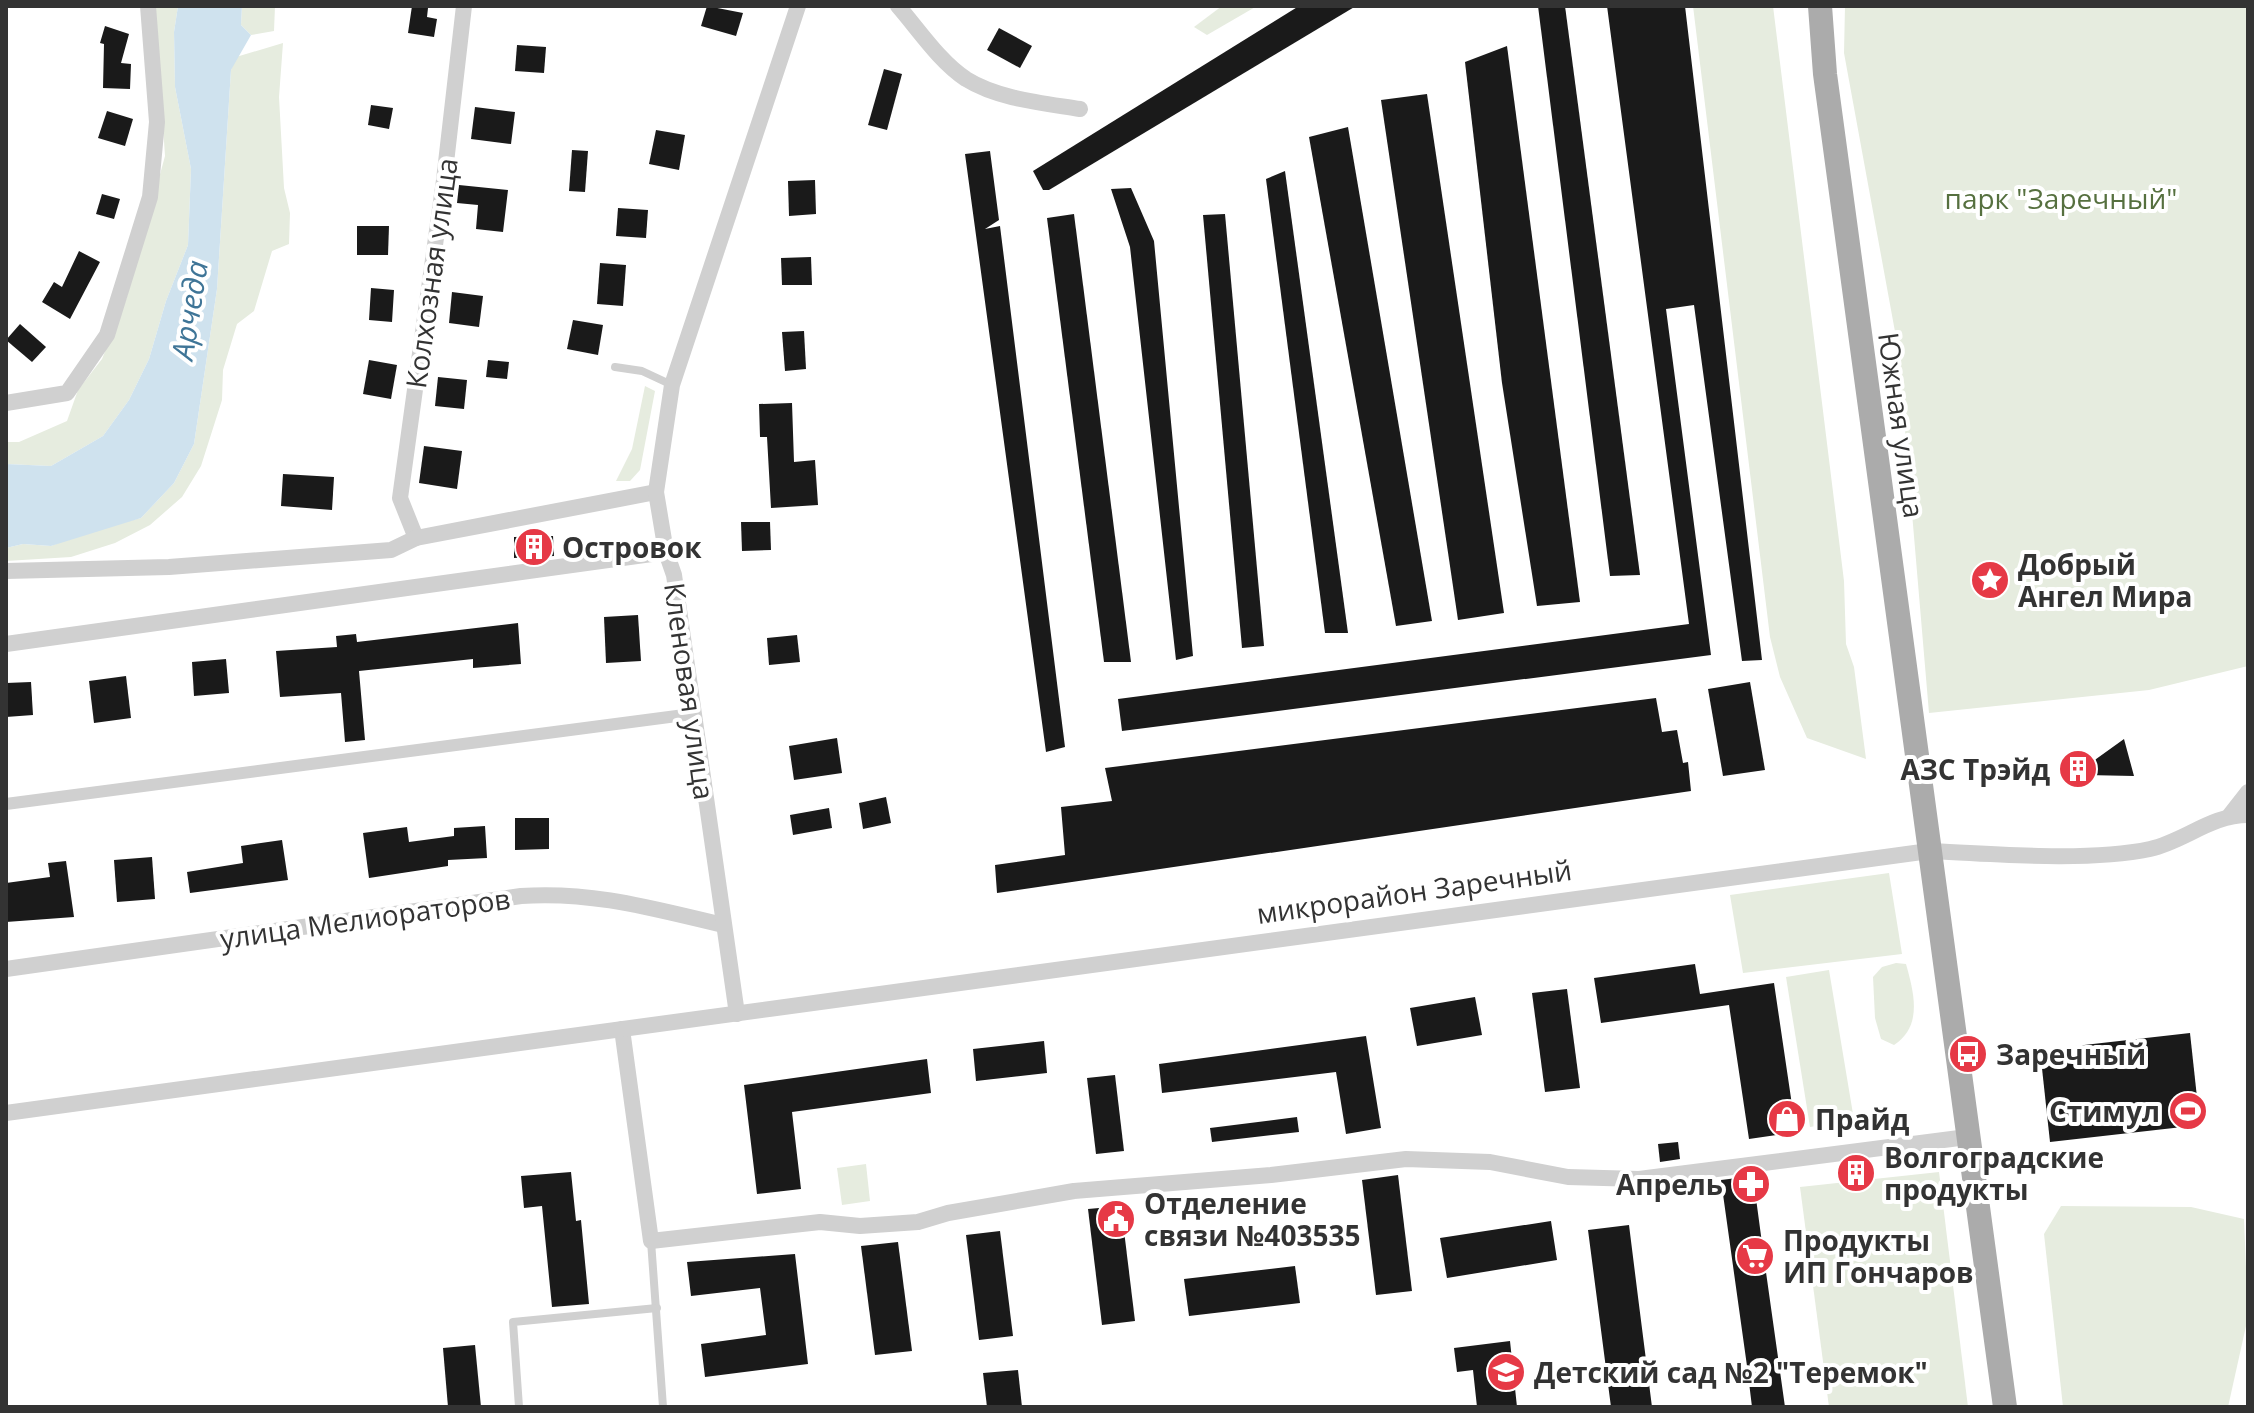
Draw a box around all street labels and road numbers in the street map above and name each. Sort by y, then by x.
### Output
street label: Колхозная улица [396,155,466,391]
street label: Южная улица [1870,330,1934,520]
street label: Кленовая улица [656,580,724,802]
street label: микрорайон Заречный [1254,850,1574,932]
street label: улица Мелиораторов [217,879,513,957]

